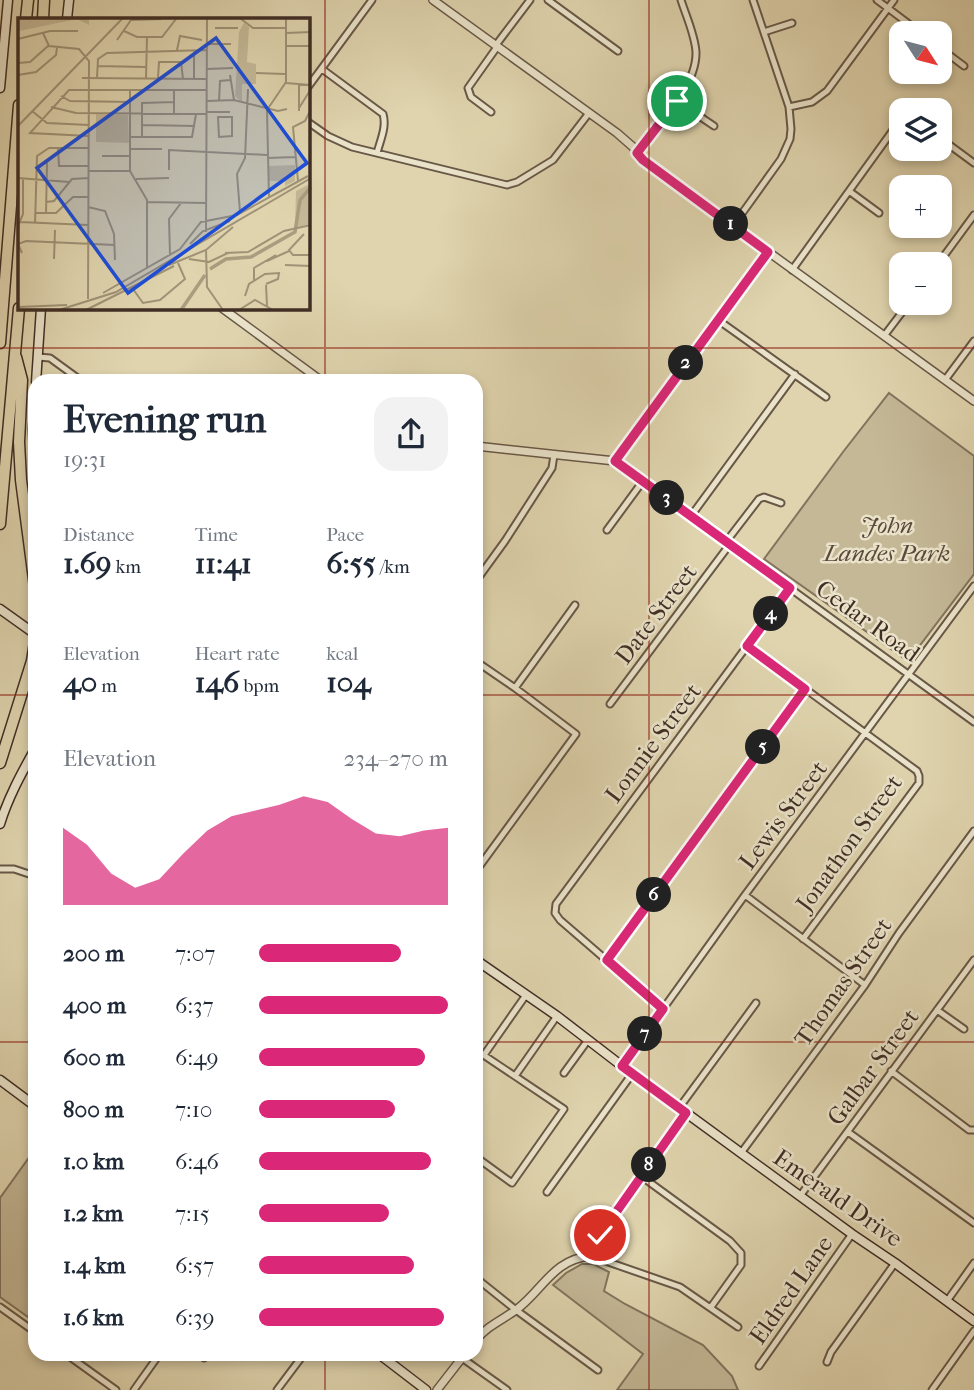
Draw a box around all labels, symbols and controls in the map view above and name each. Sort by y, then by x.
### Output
inset map [18,18,310,310]
north arrow [889,21,952,84]
map controls [889,21,952,315]
pin [647,71,707,131]
icon: arrive [658,82,696,120]
button: layers [889,98,952,161]
button: + [889,175,952,238]
pin: 1 [714,206,748,242]
text: 1 [727,212,734,234]
button: − [889,252,952,315]
pin: 2 [668,346,704,380]
text: 2 [681,351,690,373]
text: Evening run [63,397,266,442]
button: share [374,397,448,471]
text: 19:31 [63,446,106,473]
pin: 3 [650,480,684,516]
text: 3 [663,486,670,508]
park label: John Landes Park [822,511,950,567]
text: Distance [63,524,134,546]
text: Time [195,524,238,546]
text: Pace [326,524,364,546]
text: 1.69 [63,546,111,581]
text: 11:41 [195,546,252,581]
text: 6:55 [326,546,376,581]
text: km [111,556,141,578]
text: /km [376,556,410,578]
street label: Date Street [609,558,703,670]
street label: Cedar Road [811,574,926,668]
pin: 4 [754,596,788,632]
text: 4 [765,602,776,624]
text: Elevation [63,643,140,665]
text: Heart rate [195,643,280,665]
text: kcal [326,643,358,665]
text: 40 [63,665,97,700]
text: 146 [195,665,239,700]
text: 104 [326,665,371,700]
text: m [97,675,117,697]
text: bpm [239,675,279,697]
street label: Lonnie Street [599,678,707,808]
pin: 5 [746,730,780,764]
text: 5 [758,735,767,757]
text: Elevation [63,745,156,772]
text: 234–270 m [344,745,448,772]
street label: Lewis Street [733,755,833,875]
street label: Jonathon Street [789,769,908,918]
pin: 6 [636,878,672,912]
text: 6 [648,883,659,905]
street label: Thomas Street [788,912,898,1052]
text: 200 m [63,940,124,967]
text: 7:07 [175,940,215,967]
text: 400 m [63,992,126,1019]
text: 6:37 [175,992,214,1019]
street label: Galbar Street [821,1003,925,1131]
pin: 7 [628,1016,662,1052]
text: 7 [640,1022,649,1044]
text: 600 m [63,1044,125,1071]
text: 6:49 [175,1044,219,1071]
text: 800 m [63,1096,124,1123]
text: 7:10 [175,1096,212,1123]
street label: Emerald Drive [768,1143,908,1253]
text: 1.0 km [63,1148,124,1175]
text: 6:46 [175,1148,219,1175]
pin: 8 [632,1148,666,1182]
text: 8 [644,1153,653,1175]
text: 1.2 km [63,1200,123,1227]
text: 7:15 [175,1200,210,1227]
pin [570,1205,630,1265]
icon: check [581,1216,619,1254]
street label: Eldred Lane [743,1230,839,1350]
text: 1.4 km [63,1252,126,1279]
text: 6:57 [175,1252,214,1279]
text: 1.6 km [63,1304,124,1331]
text: 6:39 [175,1304,215,1331]

